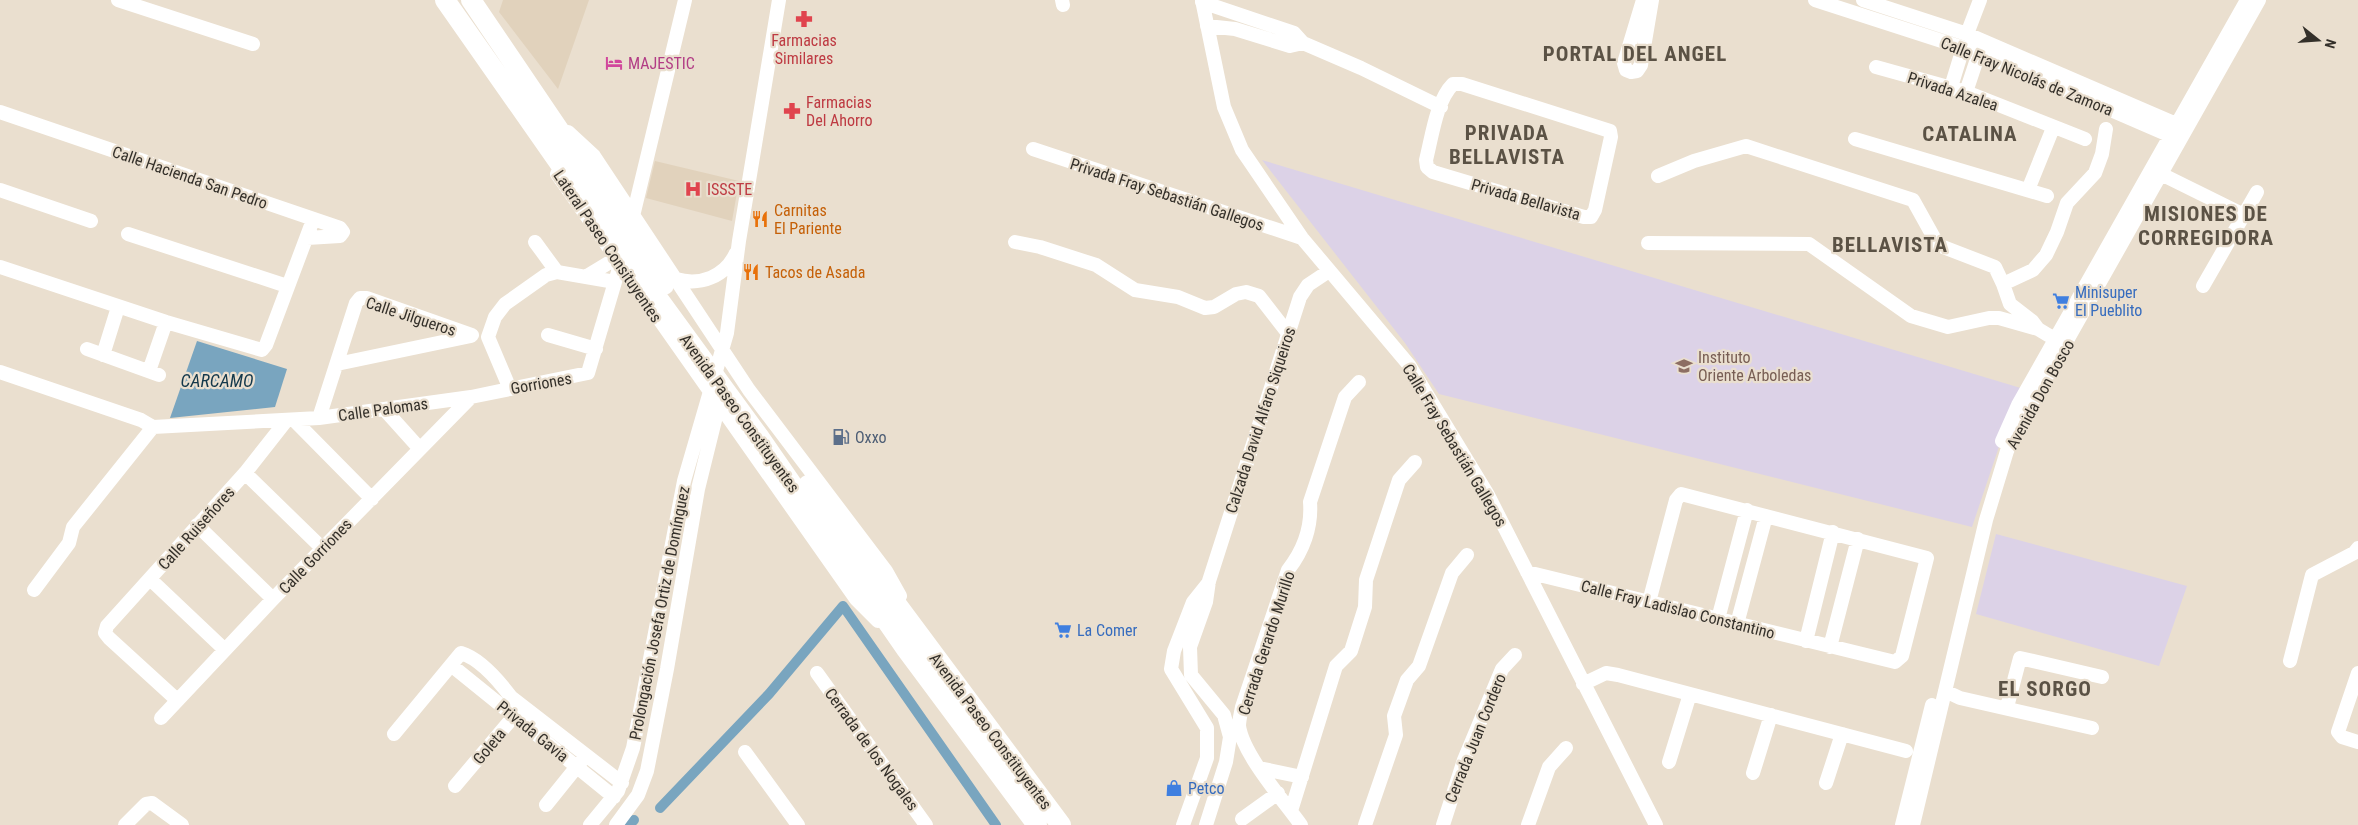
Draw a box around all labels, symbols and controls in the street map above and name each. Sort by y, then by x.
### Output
pharmacy icon: Farmacias Similares [794,9,814,29]
north arrow [2293,15,2343,65]
place label: Farmacias Similares [771,31,837,68]
street label: Calle Fray Nicolás de Zamora [1938,33,2116,120]
text: N [2322,37,2339,50]
district label: PORTAL DEL ANGEL [1543,42,1727,66]
hotel icon: MAJESTIC [604,53,624,73]
place label: MAJESTIC [628,54,695,73]
street label: Privada Azalea [1905,68,2000,115]
place label: Farmacias Del Ahorro [806,93,873,130]
pharmacy icon: Farmacias Del Ahorro [782,101,802,121]
district label: PRIVADA BELLAVISTA [1449,121,1565,169]
district label: CATALINA [1922,122,2018,146]
street label: Calle Hacienda San Pedro [110,142,270,213]
street label: Privada Fray Sebastián Gallegos [1068,154,1266,235]
street label: Lateral Paseo Consituyentes [549,166,666,326]
street label: Privada Bellavista [1469,175,1583,224]
hospital icon: ISSSTE [683,179,703,199]
place label: ISSSTE [707,180,752,199]
place label: Carnitas El Pariente [774,201,842,238]
district label: MISIONES DE CORREGIDORA [2138,202,2274,250]
restaurant icon: Carnitas El Pariente [750,209,770,229]
district label: BELLAVISTA [1832,233,1948,257]
restaurant icon: Tacos de Asada [741,262,761,282]
place label: Tacos de Asada [765,263,865,282]
place label: Minisuper El Pueblito [2075,283,2142,320]
supermarket icon: Minisuper El Pueblito [2051,291,2071,311]
street label: Calle Jilgueros [363,293,458,340]
street label: Calzada David Alfaro Siqueiros [1221,325,1300,515]
street label: Avenida Paseo Constituyentes [676,330,803,496]
street label: Avenida Don Bosco [2003,336,2078,452]
place label: Instituto Oriente Arboledas [1698,348,1811,385]
school or university icon: Instituto Oriente Arboledas [1674,356,1694,376]
street label: Calle Fray Sebastián Gallegos [1398,360,1511,530]
street label: Gorriones [509,369,573,398]
water label: CARCAMO [181,370,253,391]
street label: Calle Palomas [337,394,429,425]
fuel station icon: Oxxo [831,427,851,447]
place label: Oxxo [855,428,887,447]
street label: Calle Ruiseñores [154,483,239,574]
street label: Prolongación Josefa Ortiz de Domínguez [626,485,693,742]
street label: Calle Gorriones [275,515,356,598]
street label: Cerrada Gerardo Murillo [1234,569,1299,718]
street label: Calle Fray Ladislao Constantino [1579,576,1777,643]
supermarket icon: La Comer [1053,620,1073,640]
place label: La Comer [1077,621,1138,640]
street label: Avenida Paseo Constituyentes [926,649,1056,813]
street label: Cerrada Juan Cordero [1441,671,1510,805]
district label: EL SORGO [1998,677,2092,701]
street label: Cerrada de los Nogales [821,684,922,814]
street label: Privada Gavia [493,697,572,766]
street label: Goleta [469,724,510,768]
shop icon: Petco [1164,778,1184,798]
place label: Petco [1188,779,1224,798]

